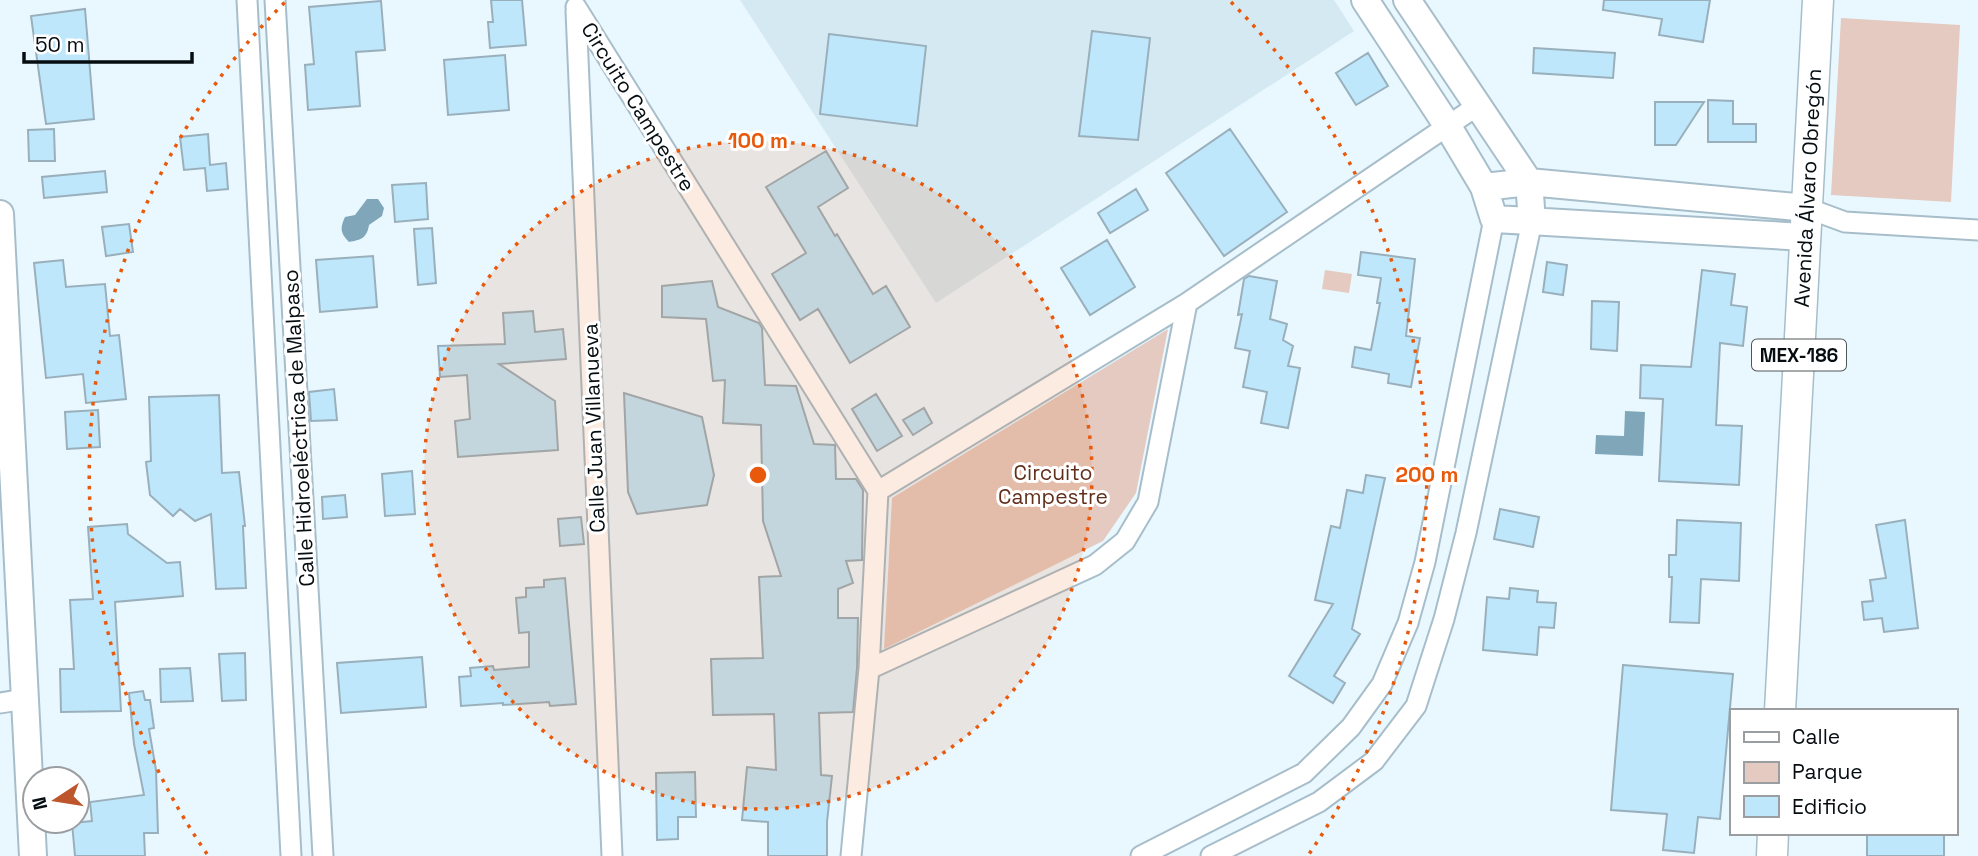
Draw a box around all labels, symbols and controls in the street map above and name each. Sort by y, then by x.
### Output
street label: Circuito Campestre [575,17,701,196]
scale bar [24,21,192,65]
text: 50 m [35,31,85,58]
street label: Avenida Álvaro Obregón [1788,68,1827,308]
text: 100 m [728,127,788,154]
street label: Calle Hidroeléctrica de Malpaso [277,269,320,587]
street label: Calle Juan Villanueva [576,323,611,533]
road number: MEX-186 [1752,340,1846,370]
park label: Circuito Campestre [998,459,1108,510]
text: 200 m [1396,461,1458,488]
centre of rings [746,463,770,487]
legend [1730,709,1957,835]
text: Calle [1792,723,1840,750]
text: Parque [1792,758,1863,785]
north arrow [21,765,91,835]
text: Edificio [1792,793,1867,820]
text: N [26,795,53,812]

